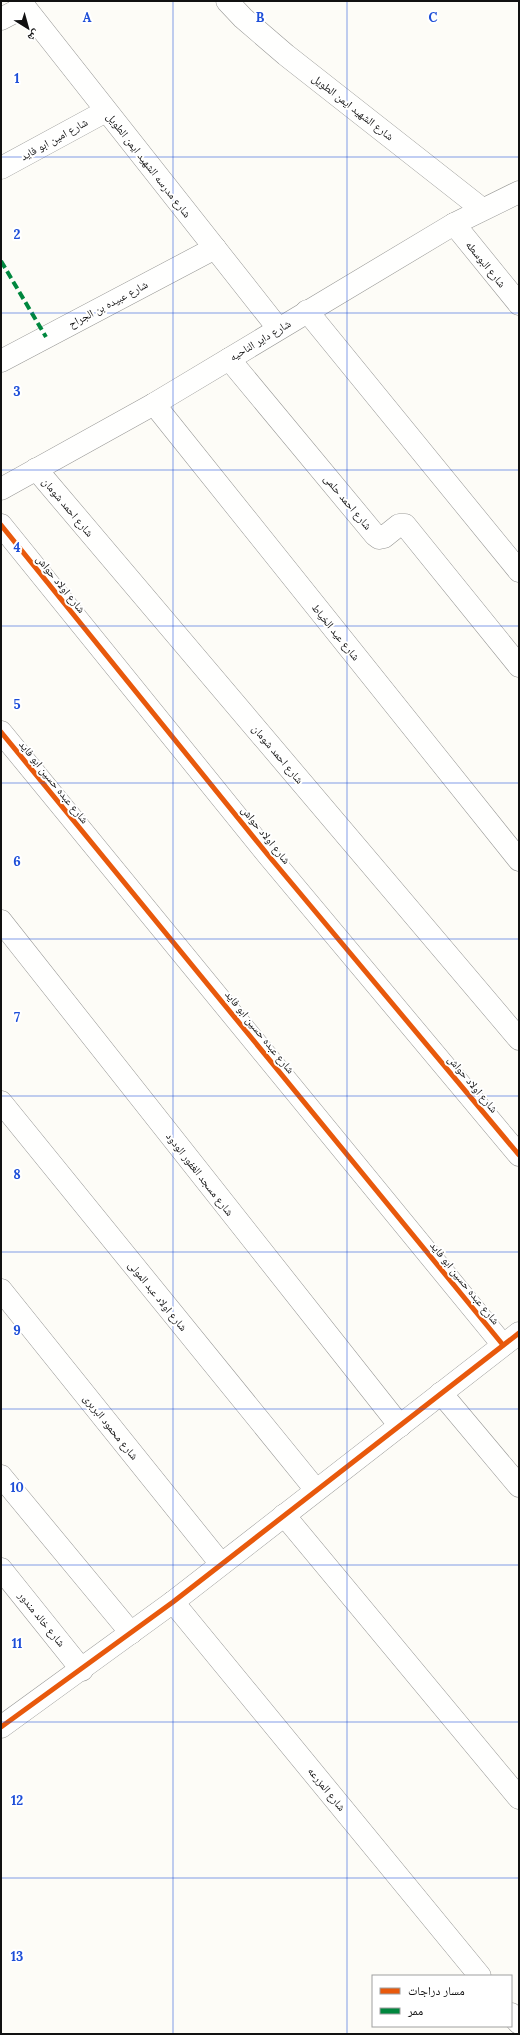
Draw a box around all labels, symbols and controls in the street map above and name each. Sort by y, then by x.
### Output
north arrow [8,8,48,48]
text: A [83,9,92,26]
text: B [256,9,265,26]
text: C [429,9,438,26]
text: ش [24,26,43,45]
text: 1 [14,70,20,87]
street label: شارع الشهيد ايمن الطويل [309,71,397,143]
street label: شارع مدرسه الشهيد ايمن الطويل [104,110,194,220]
street label: شارع امين ابو فايد [18,115,90,163]
text: 2 [14,226,21,243]
street label: شارع البوسطه [463,238,509,290]
street label: شارع عبيده بن الجراح [66,277,150,331]
street label: شارع داير الناحيه [227,316,293,364]
text: 3 [13,383,21,400]
street label: شارع احمد حلمى [321,472,375,532]
street label: شارع احمد شومان [39,475,97,539]
text: 4 [13,539,21,556]
street label: شارع اولاد حواش [33,552,89,616]
street label: شارع عيد الخياط [309,601,363,663]
text: 5 [13,696,21,713]
street label: شارع احمد شومان [249,722,307,786]
street label: شارع عبده حسين ابو فايد [16,738,92,826]
street label: شارع اولاد حواش [238,803,294,867]
text: 6 [13,853,21,870]
street label: شارع عبده حسين ابو فايد [222,988,298,1076]
text: 7 [14,1009,20,1026]
street label: شارع اولاد حواش [445,1052,501,1116]
street label: شارع مسجد الغفور الودود [163,1130,237,1218]
text: 8 [13,1166,21,1183]
street label: شارع عبده حسين ابو فايد [427,1239,503,1327]
street label: شارع اولاد عبد المولى [125,1258,191,1334]
text: 9 [13,1322,21,1339]
street label: شارع محمود البربرى [80,1391,142,1463]
text: 10 [10,1479,24,1496]
street label: شارع خالد مندور [15,1588,68,1649]
text: 11 [12,1635,22,1652]
street label: شارع المزرعه [305,1764,349,1814]
text: 12 [11,1792,23,1809]
text: 13 [11,1948,23,1965]
legend [372,1975,512,2027]
text: مسار دراجات [408,1983,465,1998]
text: ممر [407,2003,423,2018]

